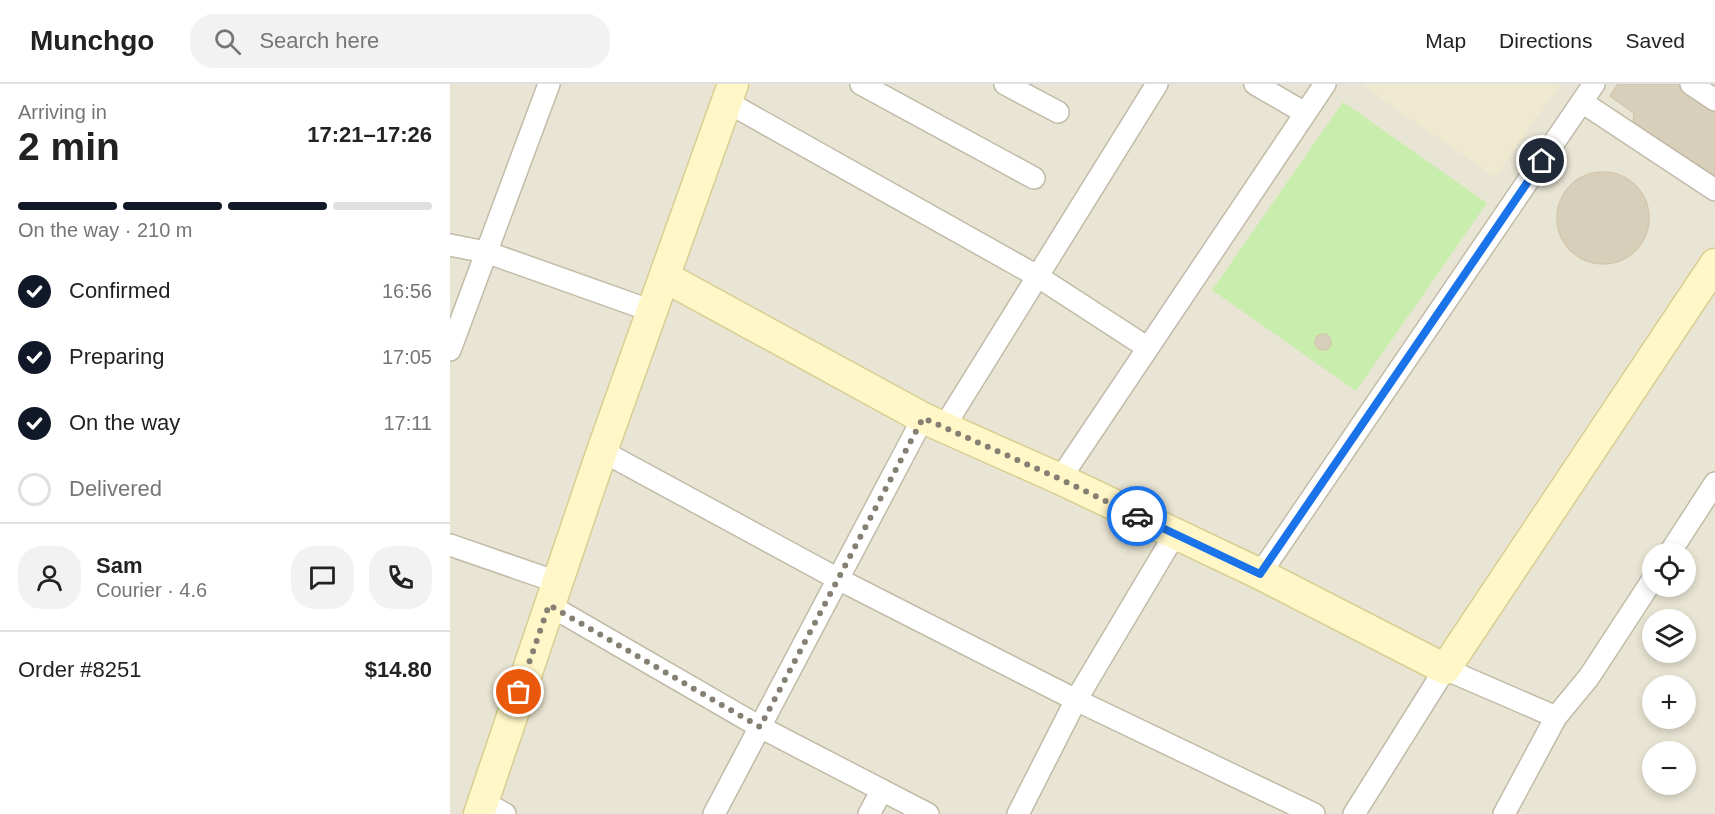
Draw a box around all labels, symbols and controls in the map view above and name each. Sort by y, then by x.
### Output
search box [190,14,610,68]
text: Munchgo [30,25,154,56]
icon: search [211,25,244,58]
text: Search here [259,28,379,53]
text: Map [1425,29,1466,52]
text: Directions [1499,29,1592,52]
text: Saved [1625,29,1685,52]
text: Arriving in [18,101,107,123]
text: 17:21–17:26 [307,122,432,147]
text: 2 min [18,125,120,168]
pin [1516,135,1567,186]
icon: home [1525,144,1558,177]
text: On the way · 210 m [18,219,193,241]
icon: check [18,275,51,308]
text: Confirmed [69,278,170,303]
text: 16:56 [382,280,432,302]
icon: check [18,341,51,374]
text: Preparing [69,344,164,369]
text: 17:05 [382,346,432,368]
icon: check [18,407,51,440]
text: On the way [69,410,180,435]
text: 17:11 [383,412,432,434]
text: Delivered [69,476,162,501]
courier [1107,486,1167,546]
icon: car [1121,500,1154,533]
map controls [1642,543,1696,795]
button: locate [1642,543,1696,597]
button: person [18,546,81,609]
button: chat [291,546,354,609]
button: phone [369,546,432,609]
text: Sam [96,553,142,578]
text: Courier · 4.6 [96,579,207,601]
button: layers [1642,609,1696,663]
text: Order #8251 [18,657,142,682]
text: $14.80 [365,657,432,682]
pin [493,666,544,717]
icon: bag [502,675,535,708]
button: + [1642,675,1696,729]
button: − [1642,741,1696,795]

